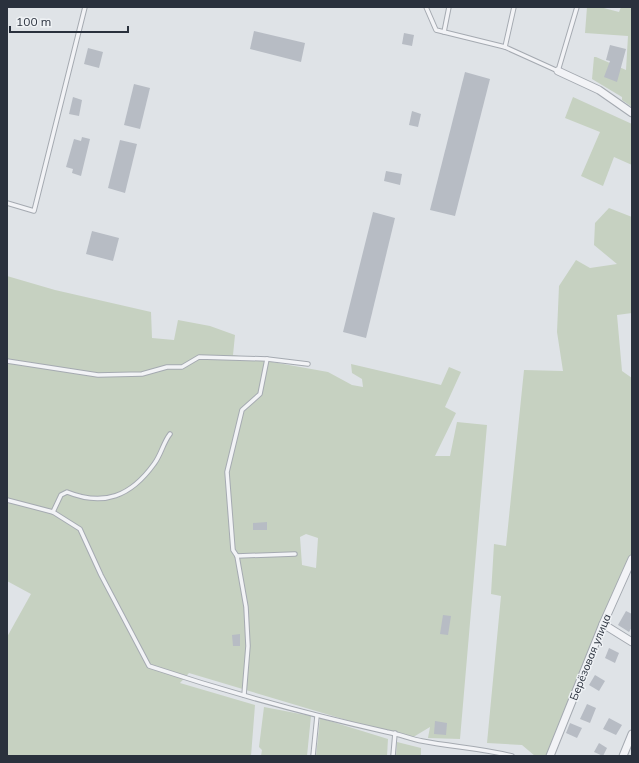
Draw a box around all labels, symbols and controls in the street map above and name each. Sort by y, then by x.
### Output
scale bar [10,8,128,34]
text: 100 m [16,14,51,29]
street label: Берёзовая улица [566,612,614,702]

